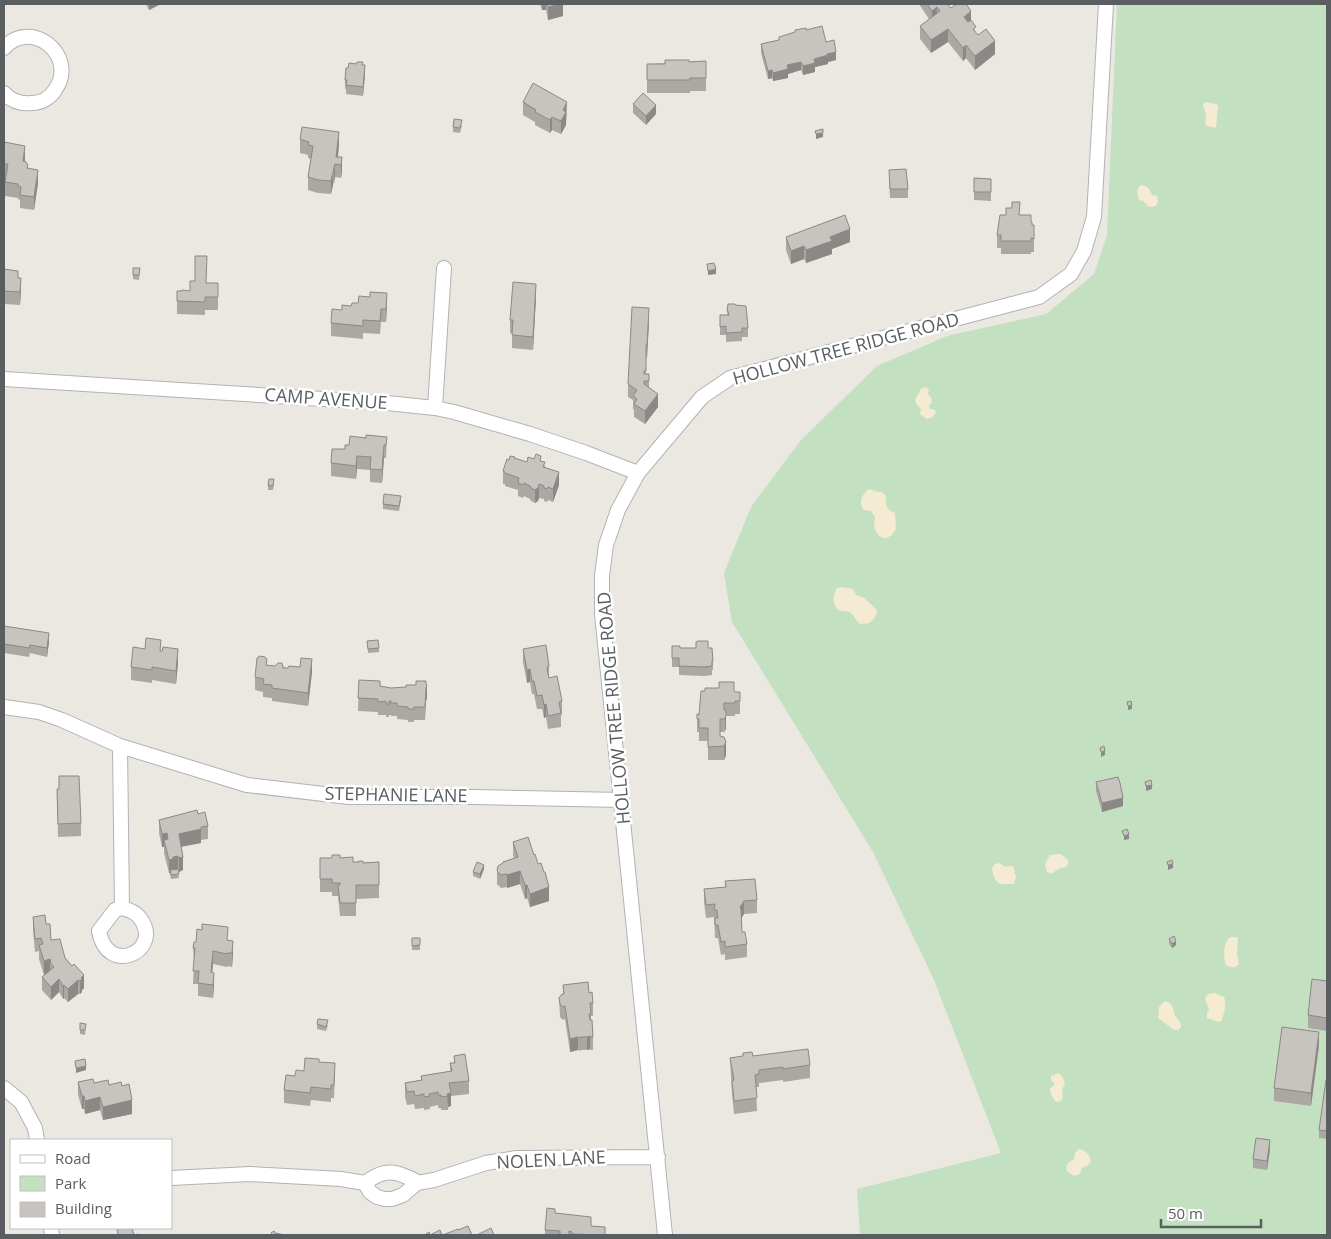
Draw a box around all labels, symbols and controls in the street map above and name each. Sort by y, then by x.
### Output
street label: HOLLOW TREE RIDGE ROAD [730,306,962,390]
street label: CAMP AVENUE [264,382,388,414]
street label: HOLLOW TREE RIDGE ROAD [591,591,635,825]
street label: STEPHANIE LANE [324,781,468,807]
legend [10,1139,172,1229]
street label: NOLEN LANE [496,1144,606,1174]
text: Road [55,1148,91,1168]
text: Park [55,1173,86,1193]
scale bar [1161,1196,1261,1228]
text: Building [55,1198,112,1218]
text: 50 m [1168,1203,1203,1223]

